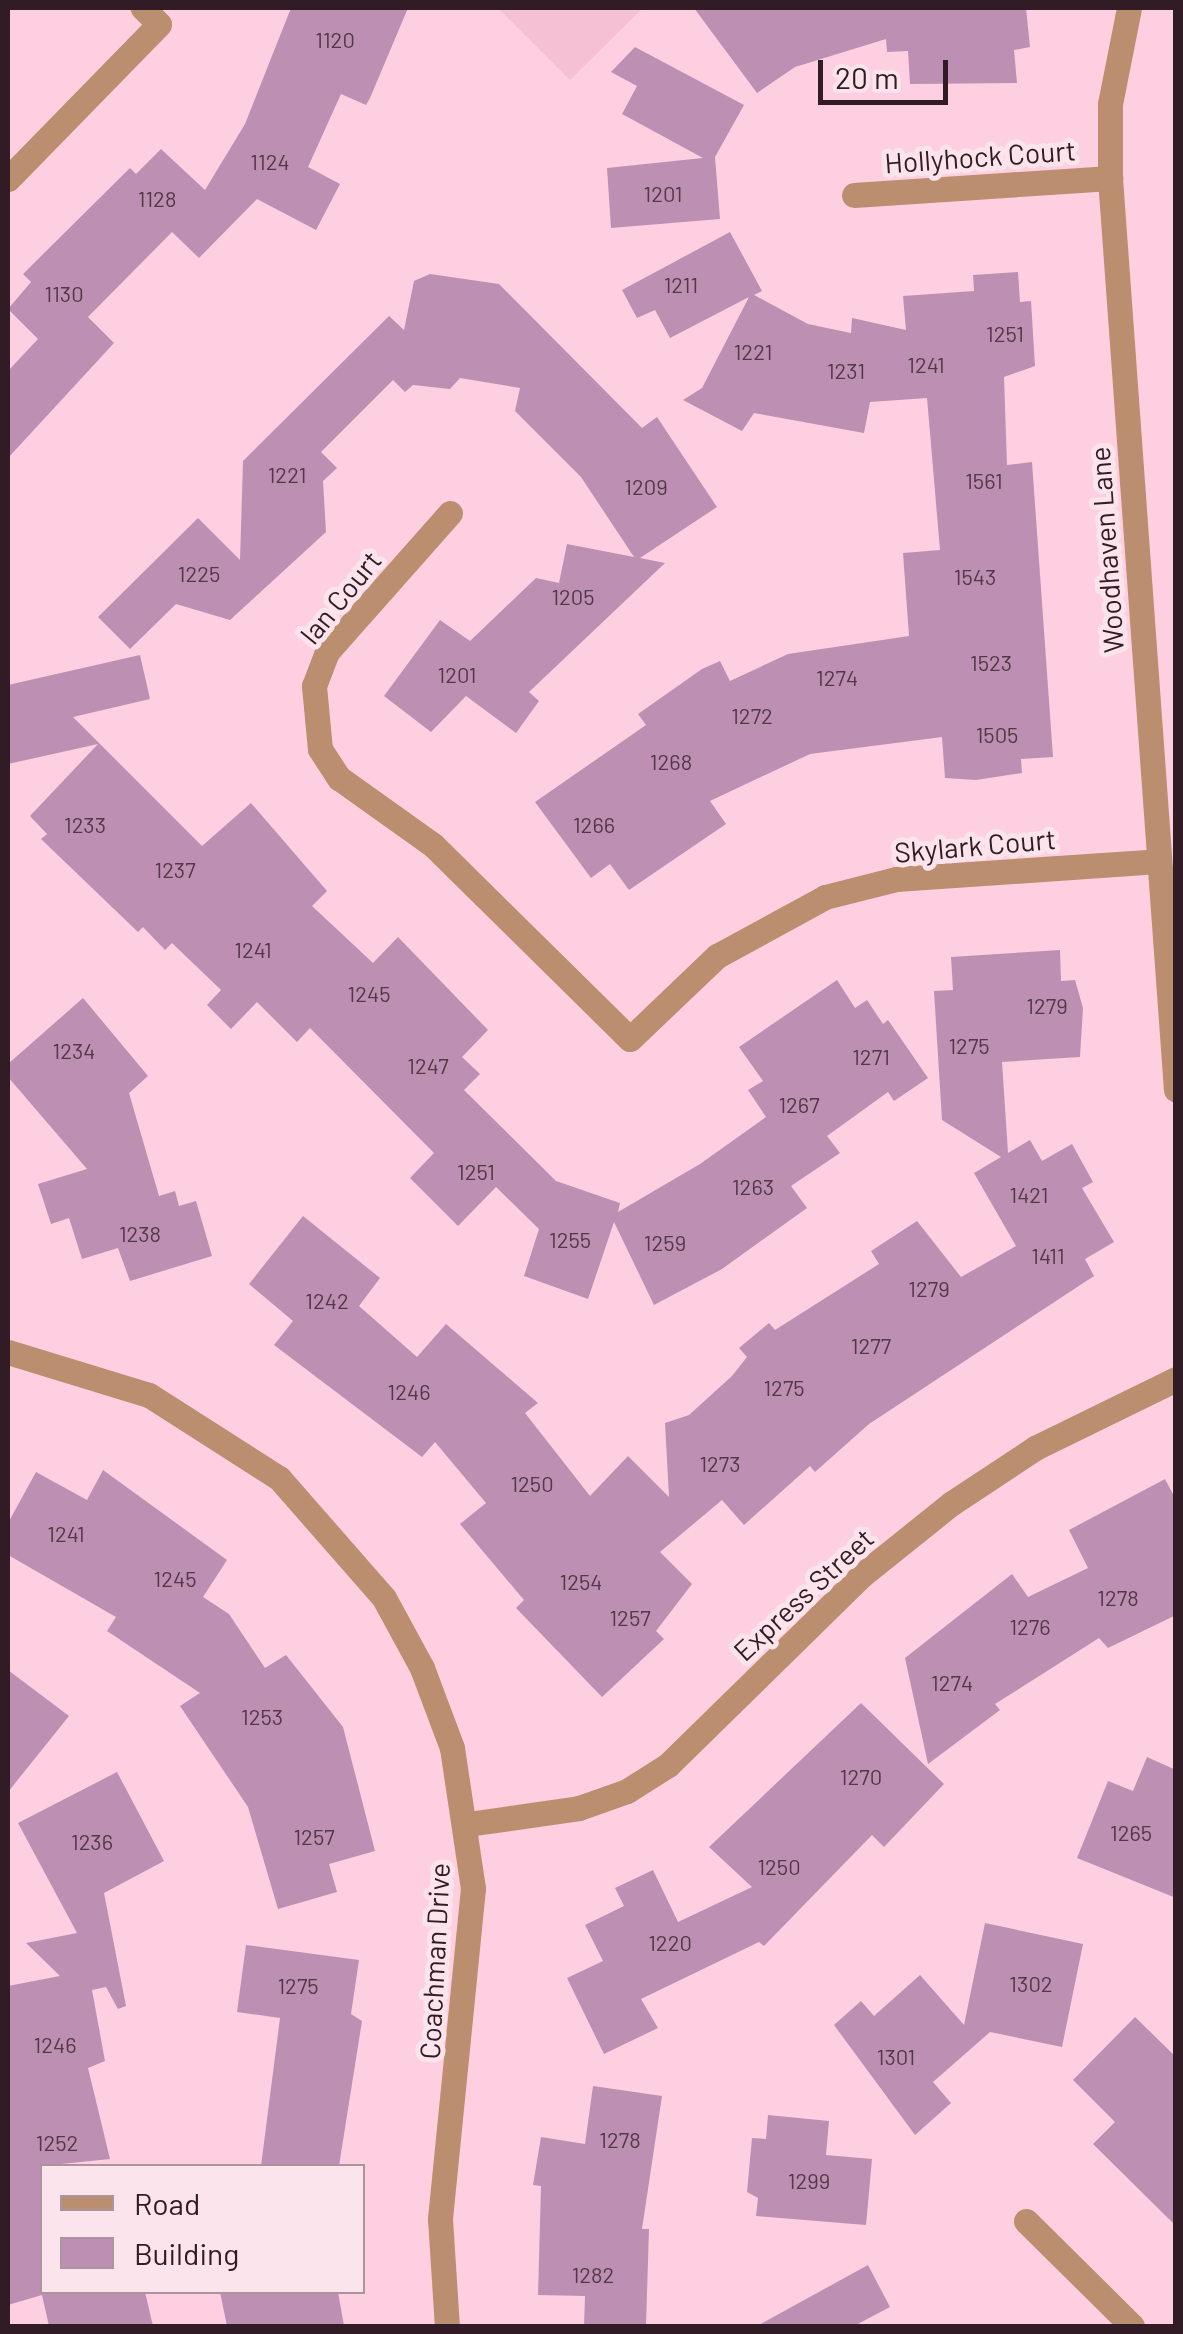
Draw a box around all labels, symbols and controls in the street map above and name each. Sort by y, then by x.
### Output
house number: 1120 [315,27,355,53]
scale bar [823,40,953,102]
text: 20 m [835,59,899,95]
street label: Hollyhock Court [883,133,1077,179]
house number: 1124 [250,149,290,175]
house number: 1201 [643,181,683,207]
house number: 1128 [138,186,176,212]
house number: 1211 [664,272,698,298]
house number: 1130 [44,281,84,307]
house number: 1251 [986,321,1024,347]
house number: 1221 [734,339,772,365]
house number: 1241 [907,352,945,378]
house number: 1231 [827,358,865,384]
street label: Woodhaven Lane [1082,446,1130,654]
house number: 1221 [268,462,306,488]
house number: 1561 [965,468,1003,494]
house number: 1209 [624,474,668,500]
street label: Ian Court [292,544,388,650]
house number: 1225 [178,561,220,587]
house number: 1543 [954,564,996,590]
house number: 1205 [551,584,595,610]
house number: 1523 [970,650,1012,676]
house number: 1201 [437,662,477,688]
house number: 1274 [816,665,858,691]
house number: 1272 [731,703,773,729]
house number: 1505 [976,722,1018,748]
house number: 1268 [650,749,692,775]
house number: 1233 [64,812,106,838]
house number: 1266 [573,812,615,838]
street label: Skylark Court [893,821,1057,869]
house number: 1237 [154,857,196,883]
house number: 1241 [234,937,272,963]
house number: 1245 [348,981,390,1007]
house number: 1279 [1026,993,1068,1019]
house number: 1275 [948,1033,990,1059]
house number: 1234 [53,1038,95,1064]
house number: 1271 [852,1044,890,1070]
house number: 1247 [407,1053,449,1079]
house number: 1267 [778,1092,820,1118]
house number: 1251 [457,1159,495,1185]
house number: 1263 [732,1174,774,1200]
house number: 1421 [1009,1182,1049,1208]
house number: 1238 [119,1221,161,1247]
house number: 1255 [549,1227,591,1253]
house number: 1259 [644,1230,686,1256]
house number: 1411 [1031,1243,1065,1269]
house number: 1279 [908,1276,950,1302]
house number: 1242 [305,1288,349,1314]
house number: 1277 [851,1333,891,1359]
house number: 1275 [763,1375,805,1401]
house number: 1246 [388,1379,430,1405]
house number: 1273 [699,1451,741,1477]
house number: 1250 [510,1471,554,1497]
house number: 1241 [47,1521,85,1547]
street label: Express Street [726,1521,880,1667]
house number: 1245 [154,1566,196,1592]
house number: 1254 [560,1569,602,1595]
house number: 1278 [1097,1585,1139,1611]
house number: 1257 [609,1605,651,1631]
house number: 1276 [1009,1614,1051,1640]
house number: 1274 [931,1670,973,1696]
house number: 1253 [241,1704,283,1730]
house number: 1270 [840,1764,882,1790]
house number: 1265 [1110,1820,1152,1846]
house number: 1257 [293,1824,335,1850]
house number: 1236 [71,1829,113,1855]
house number: 1250 [757,1854,801,1880]
street label: Coachman Drive [412,1862,456,2060]
house number: 1220 [648,1930,692,1956]
house number: 1302 [1009,1971,1053,1997]
house number: 1275 [277,1973,319,1999]
house number: 1246 [34,2032,76,2058]
house number: 1301 [877,2044,915,2070]
house number: 1278 [599,2127,641,2153]
house number: 1252 [36,2130,78,2156]
legend [40,2164,365,2294]
house number: 1299 [788,2168,830,2194]
text: Road [134,2185,200,2221]
text: Building [134,2235,239,2271]
house number: 1282 [572,2262,614,2288]

